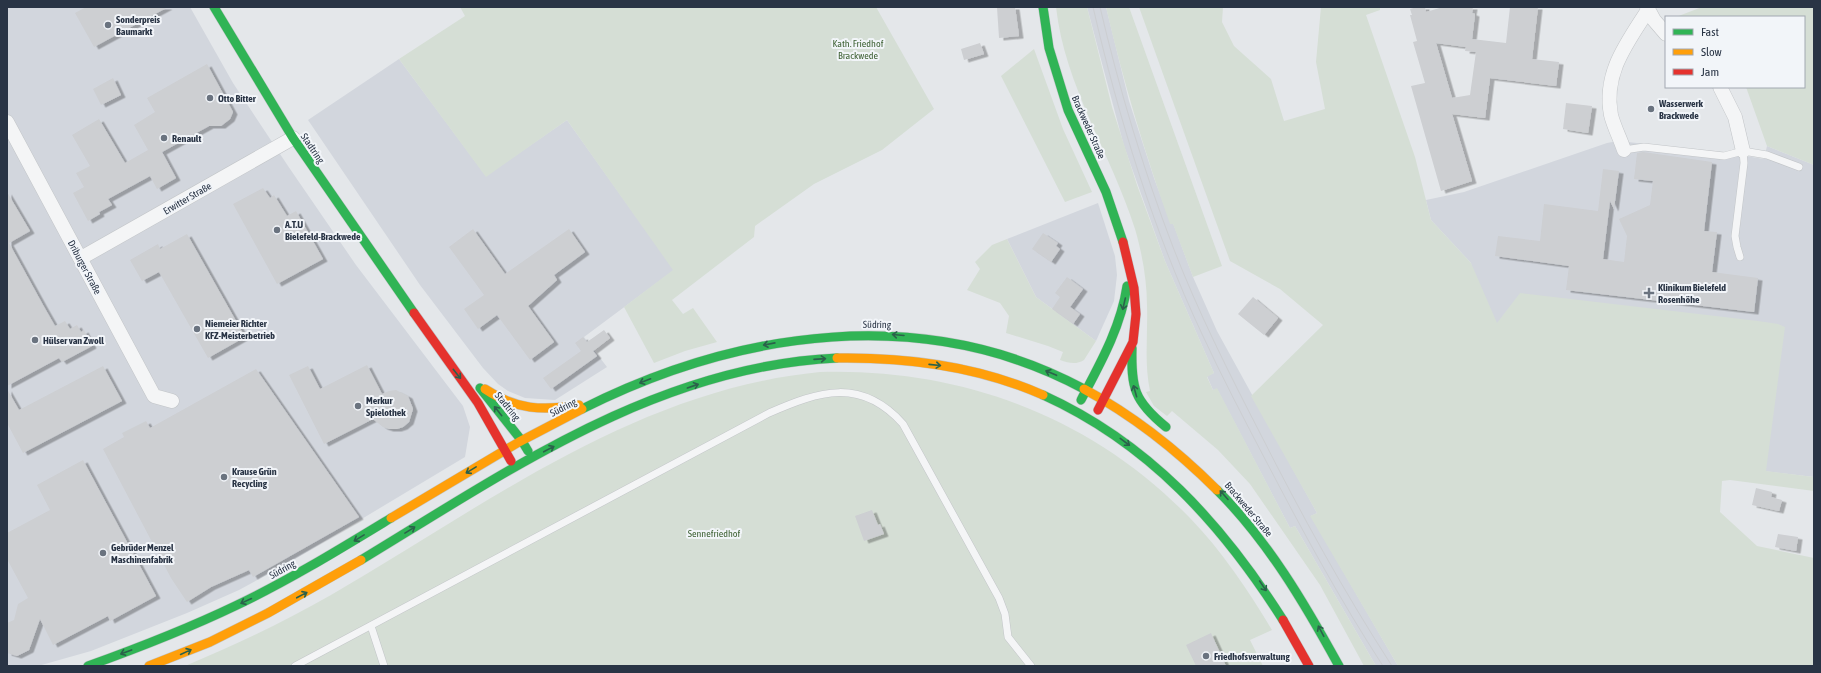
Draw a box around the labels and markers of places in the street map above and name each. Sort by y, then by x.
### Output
place label: Sonderpreis Baumarkt [116,14,161,37]
marker: Sonderpreis Baumarkt [103,20,113,30]
marker: Otto Bitter [205,93,215,103]
place label: Otto Bitter [218,93,257,104]
place label: Wasserwerk Brackwede [1658,98,1704,121]
marker: Wasserwerk Brackwede [1646,104,1656,114]
marker: Renault [159,133,169,143]
place label: Renault [172,133,202,144]
place label: A.T.U Bielefeld-Brackwede [284,219,361,242]
marker: A.T.U Bielefeld-Brackwede [272,225,282,235]
place label: Klinikum Bielefeld Rosenhöhe [1658,282,1726,305]
marker: Klinikum Bielefeld Rosenhöhe [1643,287,1655,299]
place label: Niemeier Richter KFZ-Meisterbetrieb [205,318,275,341]
marker: Niemeier Richter KFZ-Meisterbetrieb [192,324,202,334]
marker: Hülser van Zwoll [30,335,40,345]
place label: Hülser van Zwoll [43,335,104,346]
place label: Merkur Spielothek [366,395,406,418]
marker: Merkur Spielothek [353,401,363,411]
place label: Krause Grün Recycling [232,466,277,489]
marker: Krause Grün Recycling [219,472,229,482]
place label: Gebrüder Menzel Maschinenfabrik [111,542,174,565]
marker: Gebrüder Menzel Maschinenfabrik [98,548,108,558]
marker: Friedhofsverwaltung [1201,651,1211,661]
place label: Friedhofsverwaltung [1214,651,1290,662]

